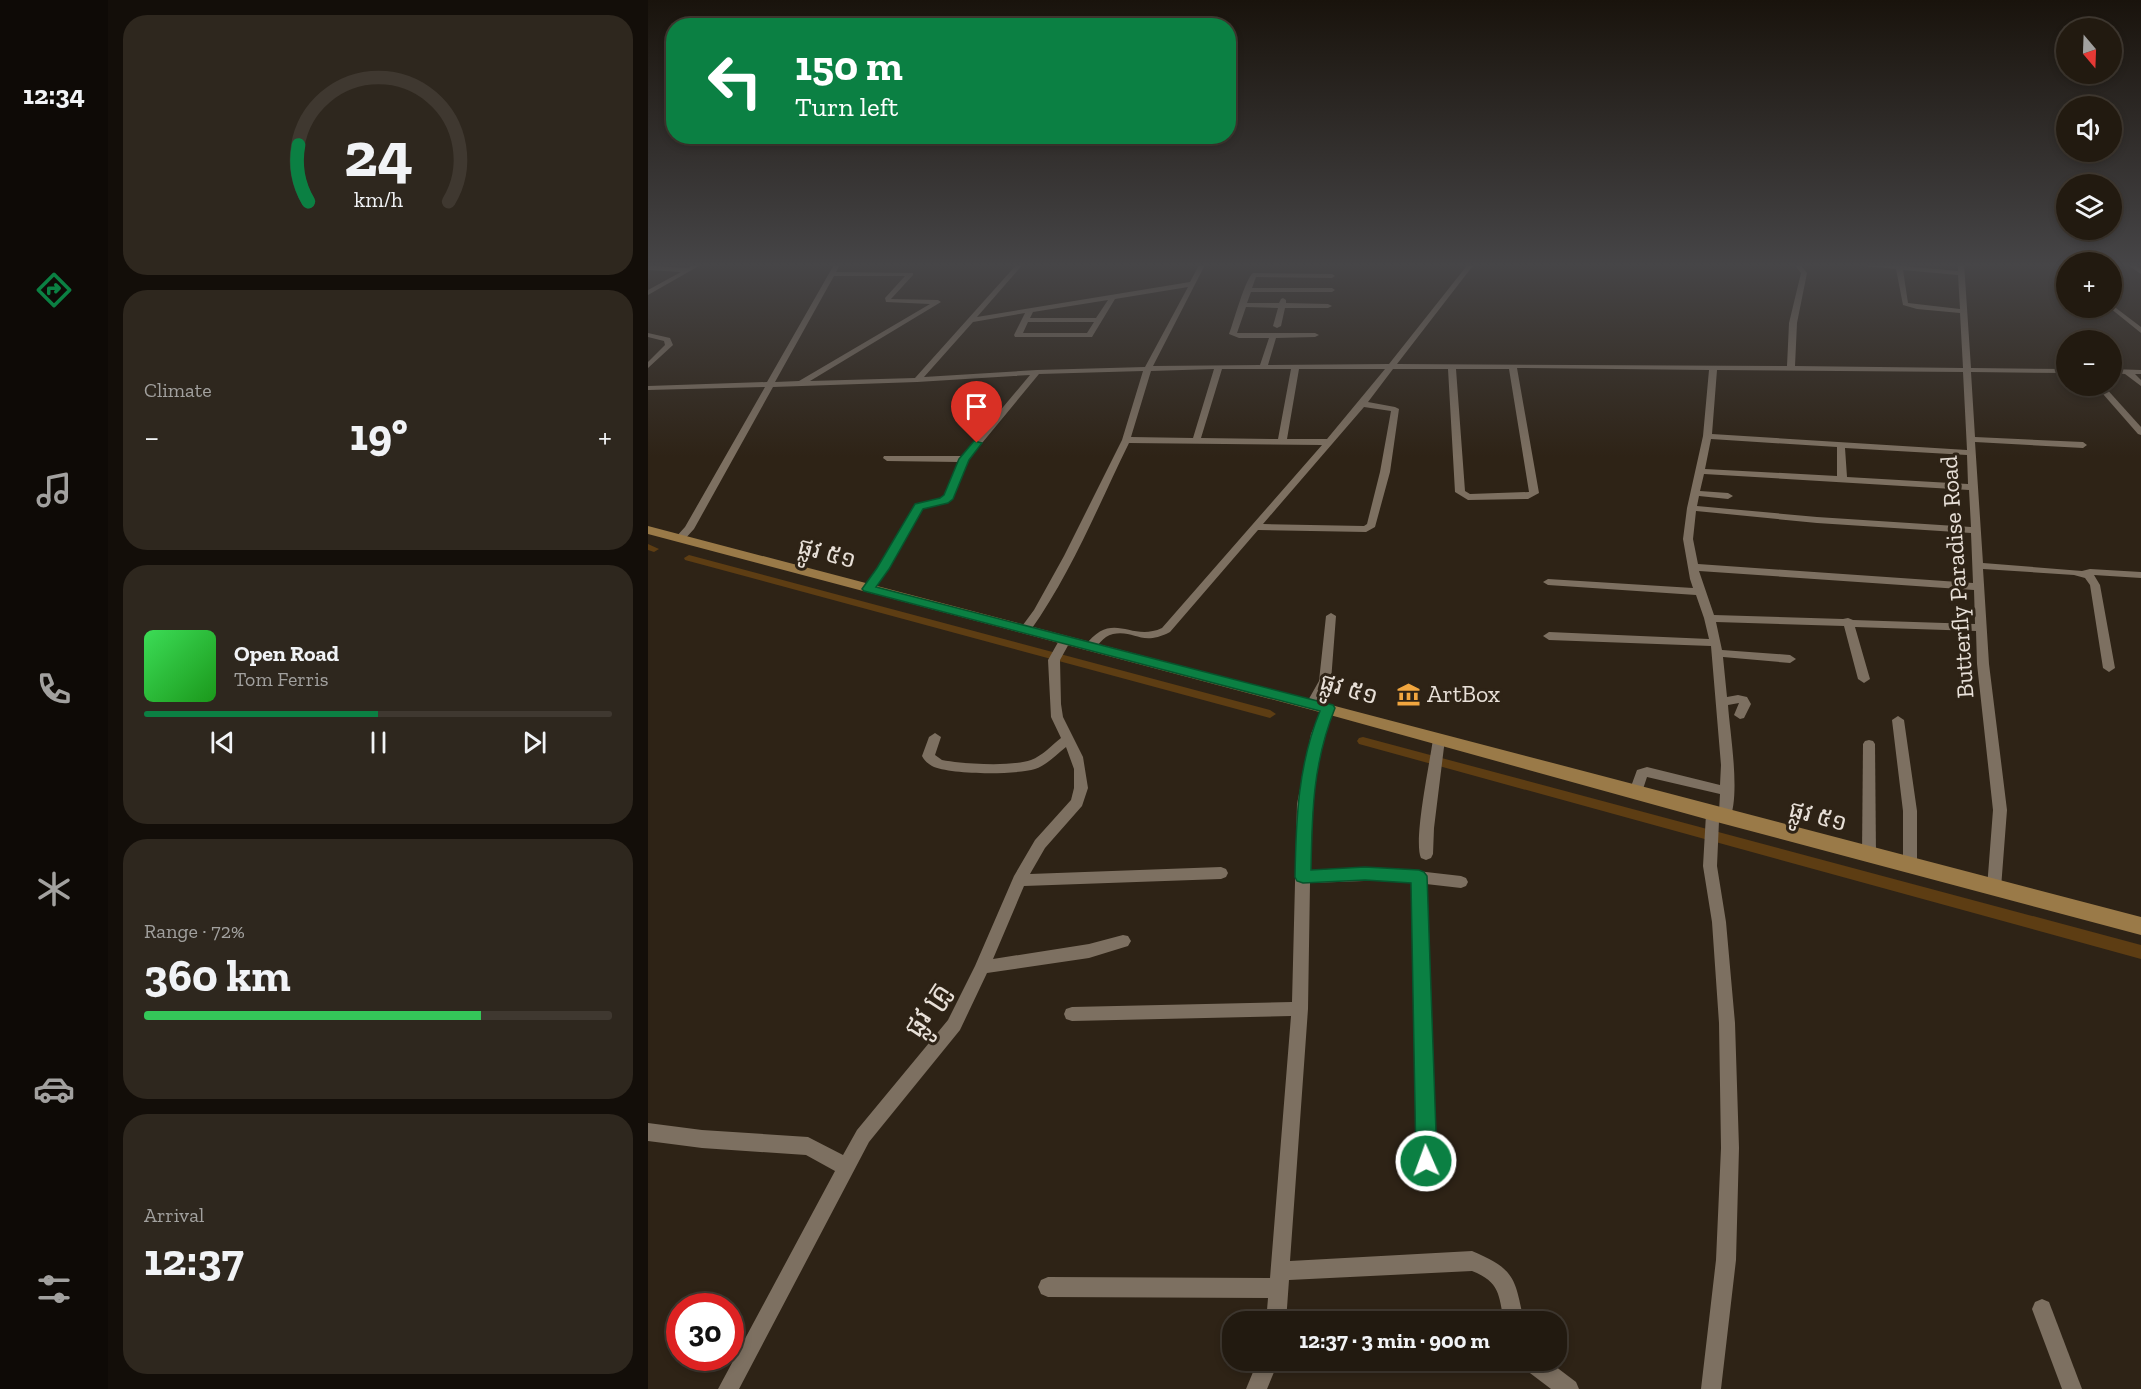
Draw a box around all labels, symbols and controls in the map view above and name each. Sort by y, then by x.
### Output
north arrow [2056,18,2122,84]
map controls [2056,18,2122,396]
text: 150 m [795,40,903,91]
icon: left [696,42,774,120]
text: 12:34 [23,79,85,111]
text: Turn left [795,91,898,123]
button: sound [2056,96,2122,162]
text: 24 [343,117,413,192]
button: layers [2056,174,2122,240]
text: km/h [354,187,402,212]
button: + [2056,252,2122,318]
icon: directions [33,269,75,311]
button: − [2056,330,2122,396]
text: Climate [144,378,212,402]
pin [951,381,1002,443]
icon: arrive [960,390,993,423]
text: 19° [350,408,408,462]
text: − [144,417,159,456]
text: + [598,417,612,456]
street label: Butterfly Paradise Road [1934,455,1979,699]
icon: music [33,469,75,511]
street label: ផ្លូវ ៥១ [793,531,859,582]
text: Open Road [234,640,339,667]
street label: ផ្លូវ ៥១ [1315,666,1381,718]
text: Tom Ferris [234,667,329,691]
icon: phone [33,668,75,710]
place label: ArtBox [1427,679,1500,708]
museum icon: ArtBox [1396,681,1422,707]
icon: previous [206,726,239,759]
icon: pause [362,726,395,759]
icon: next [518,726,551,759]
street label: ផ្លូវ ៥១ [1784,794,1850,845]
icon: climate [33,868,75,910]
text: Range · 72% [144,919,245,943]
text: 360 km [144,949,291,1003]
street label: ផ្លូវ គ្រូ [896,976,963,1048]
icon: car [33,1068,75,1110]
position arrow [1394,1129,1458,1193]
text: Arrival [144,1203,204,1227]
text: 12:37 [144,1233,244,1287]
icon: filters [33,1268,75,1310]
speed limit sign: 30 [666,1293,744,1371]
text: 12:37 · 3 min · 900 m [1299,1327,1490,1354]

